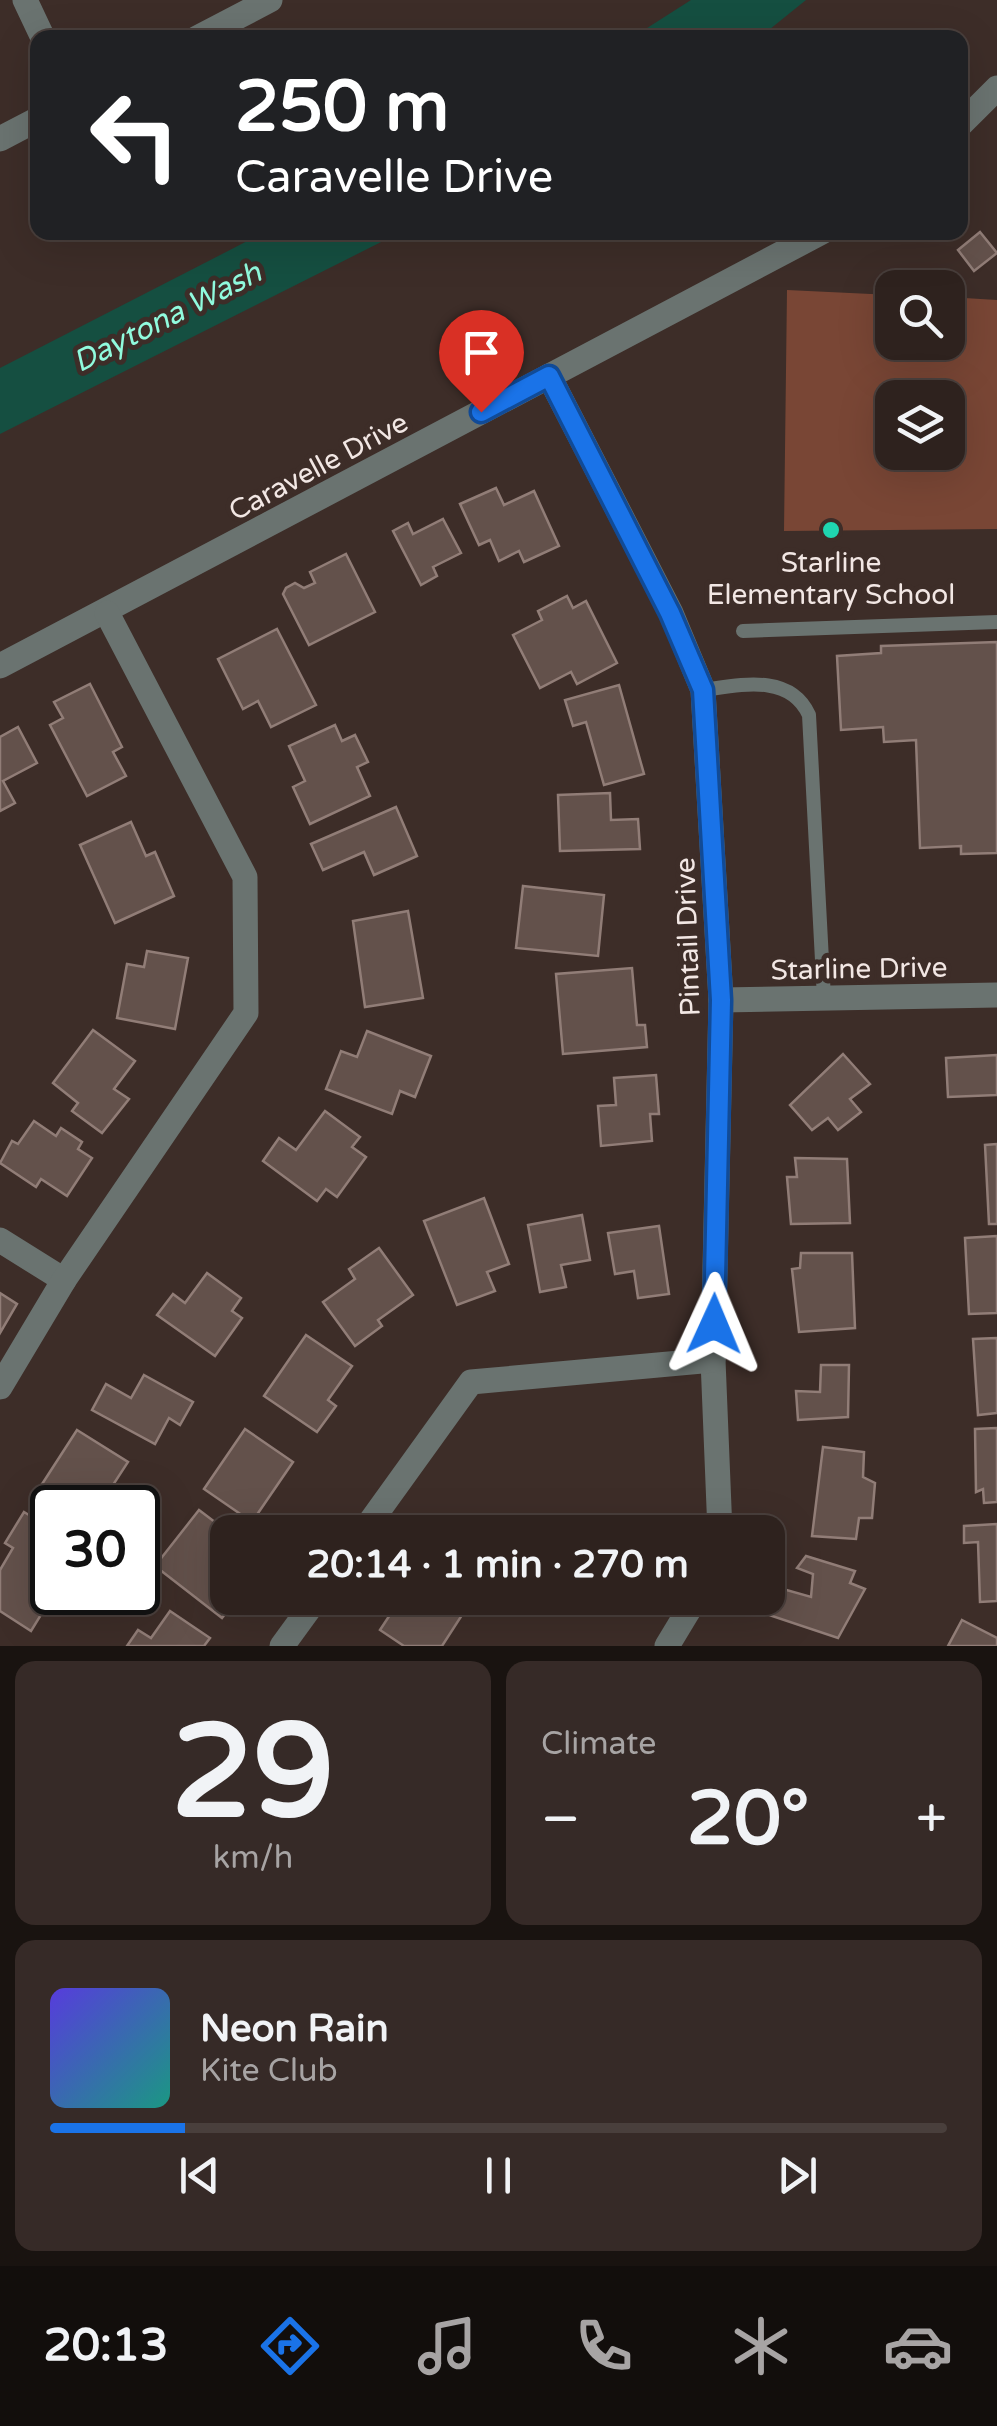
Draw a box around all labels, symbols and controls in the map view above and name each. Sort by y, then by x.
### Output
text: 250 m [235,66,449,150]
icon: left [70,70,200,200]
text: Caravelle Drive [235,151,553,205]
water label: Daytona Wash [67,254,268,381]
map controls [875,270,965,470]
button: search [875,270,965,360]
pin [439,310,524,413]
icon: arrive [454,325,509,380]
button: layers [875,380,965,470]
street label: Caravelle Drive [223,405,414,528]
marker: Starline Elementary School [820,519,842,541]
place label: Starline Elementary School [707,546,955,612]
street label: Pintail Drive [668,857,708,1017]
street label: Starline Drive [770,950,948,988]
position arrow [662,1272,766,1376]
speed limit sign: 30 [30,1485,160,1615]
text: 20:14 · 1 min · 270 m [306,1542,689,1588]
text: 29 [171,1696,335,1852]
text: Climate [541,1725,656,1763]
text: 20° [687,1774,809,1864]
text: − [541,1787,580,1853]
text: + [916,1787,947,1853]
text: km/h [213,1839,293,1877]
text: Neon Rain [200,2006,389,2052]
text: Kite Club [200,2052,338,2090]
icon: previous [172,2148,227,2203]
icon: pause [471,2148,526,2203]
icon: next [770,2148,825,2203]
icon: directions [255,2311,325,2381]
icon: music [412,2311,482,2381]
icon: phone [569,2311,639,2381]
icon: climate [726,2311,796,2381]
icon: car [883,2311,953,2381]
text: 20:13 [44,2319,168,2373]

